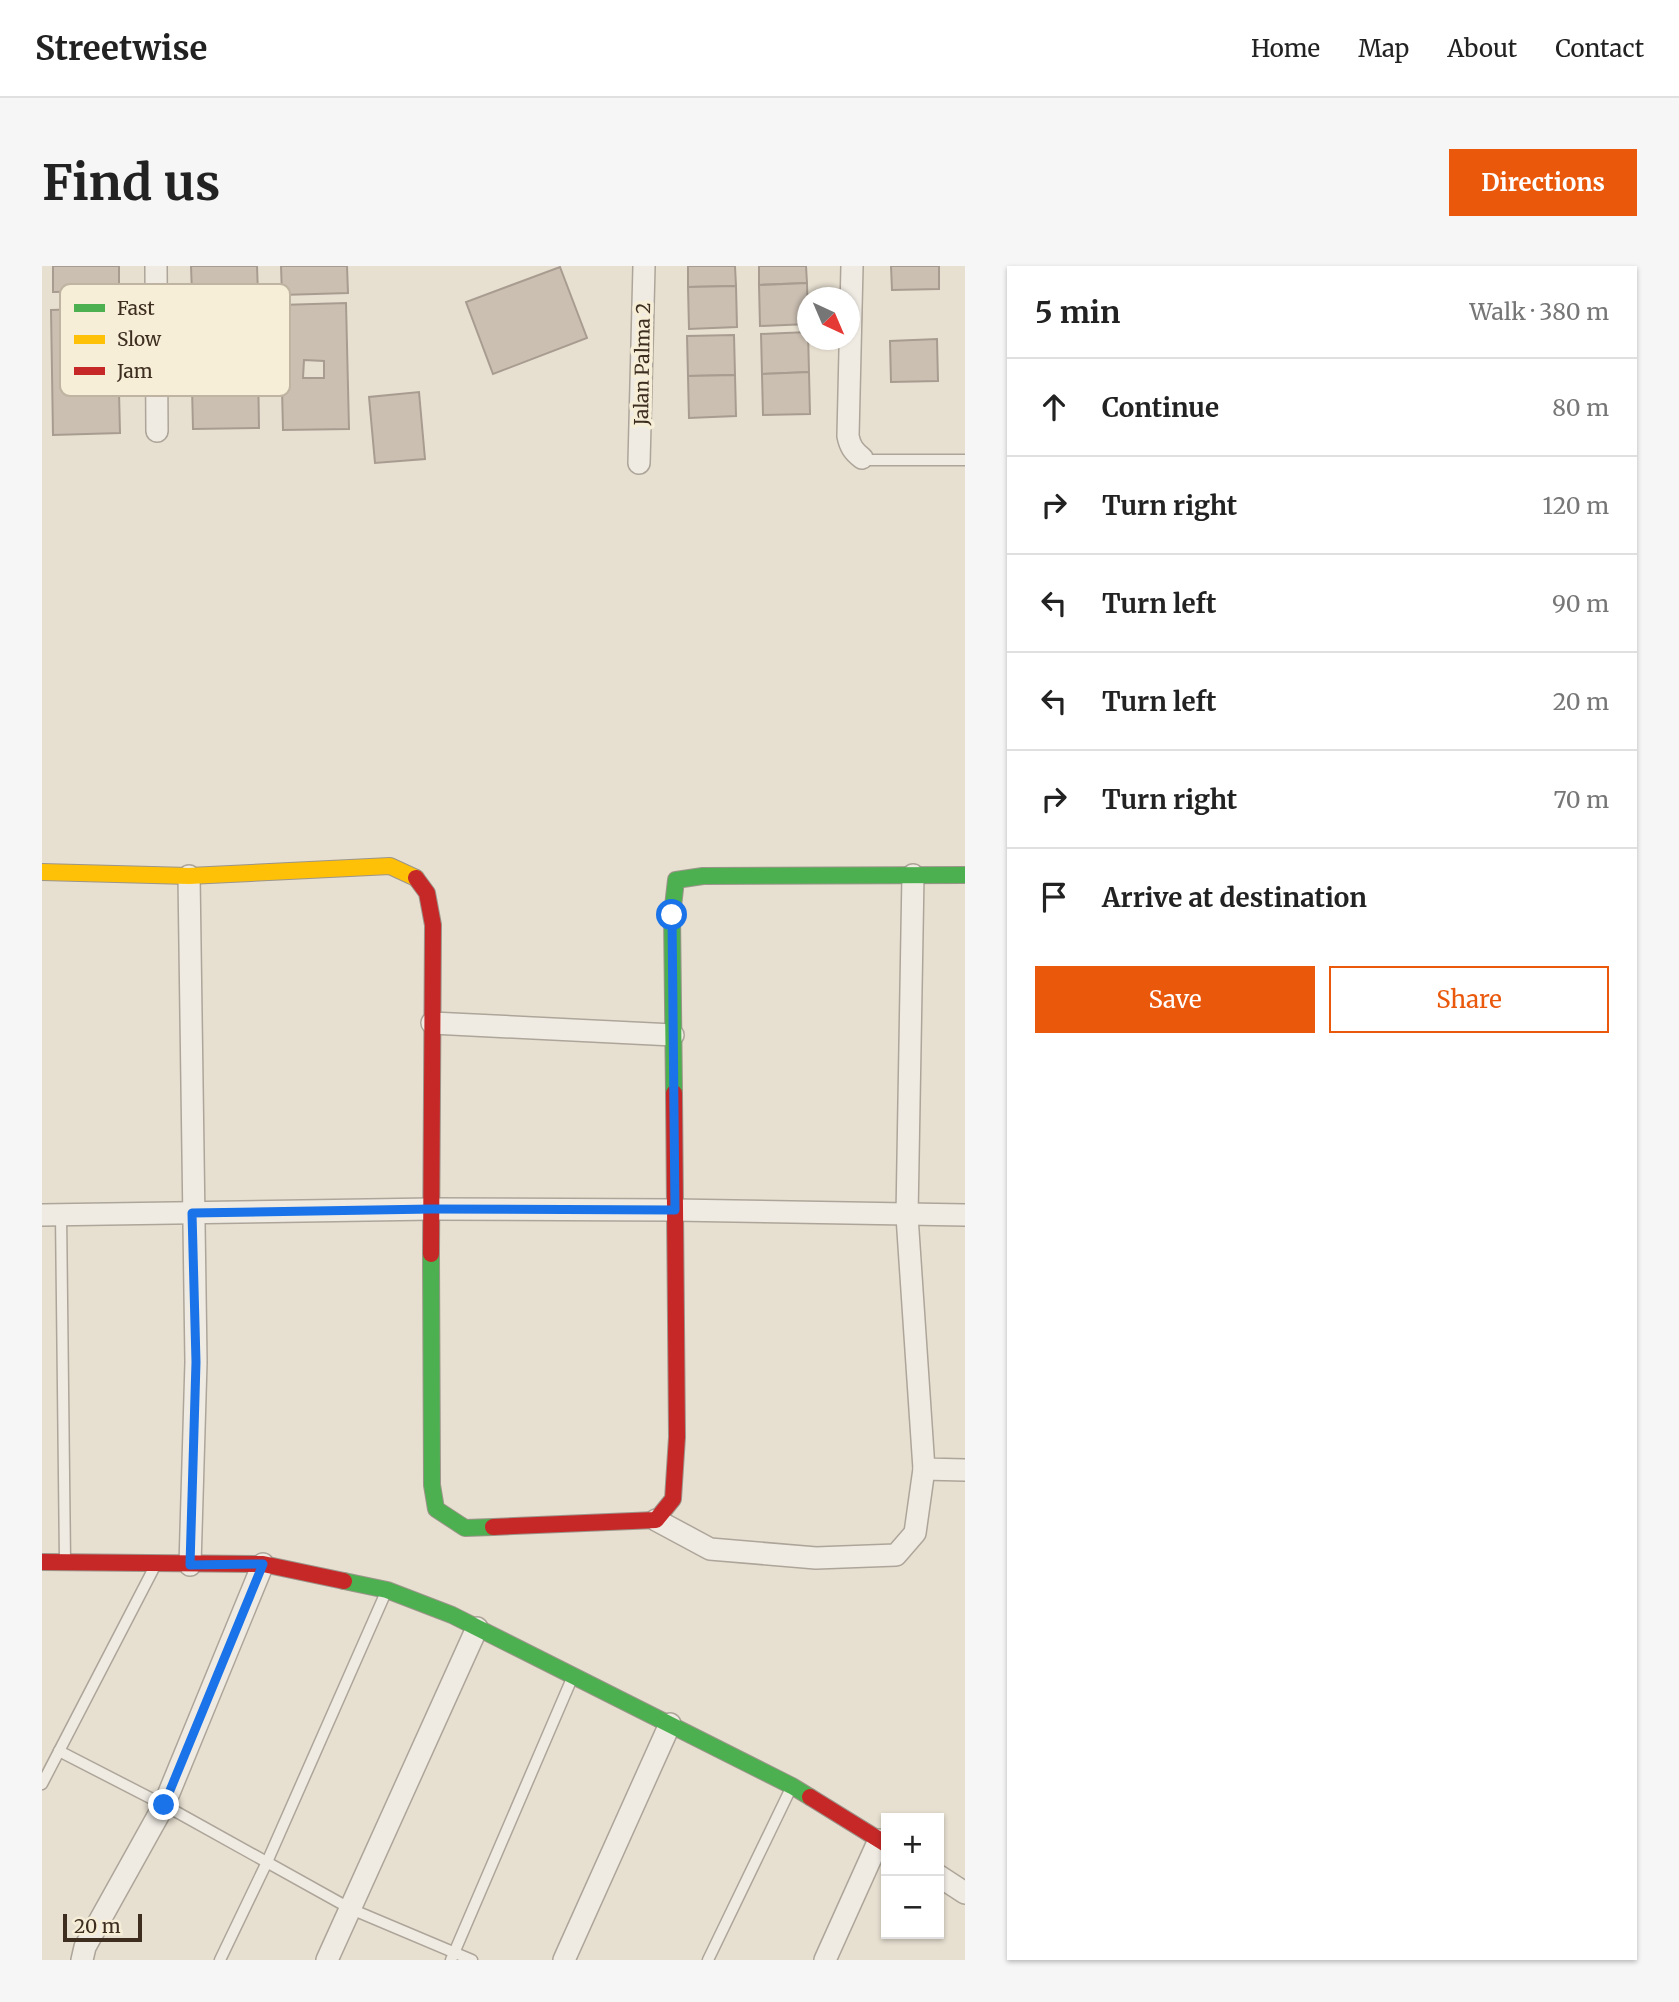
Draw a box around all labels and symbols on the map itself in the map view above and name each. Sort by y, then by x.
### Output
legend [60,284,290,396]
north arrow [797,287,860,350]
text: Fast [117,296,155,320]
street label: Jalan Palma 2 [629,302,655,427]
text: Slow [117,327,162,351]
text: Jam [116,359,153,383]
route start [656,899,687,930]
route end [148,1789,179,1820]
scale bar [63,1911,142,1943]

